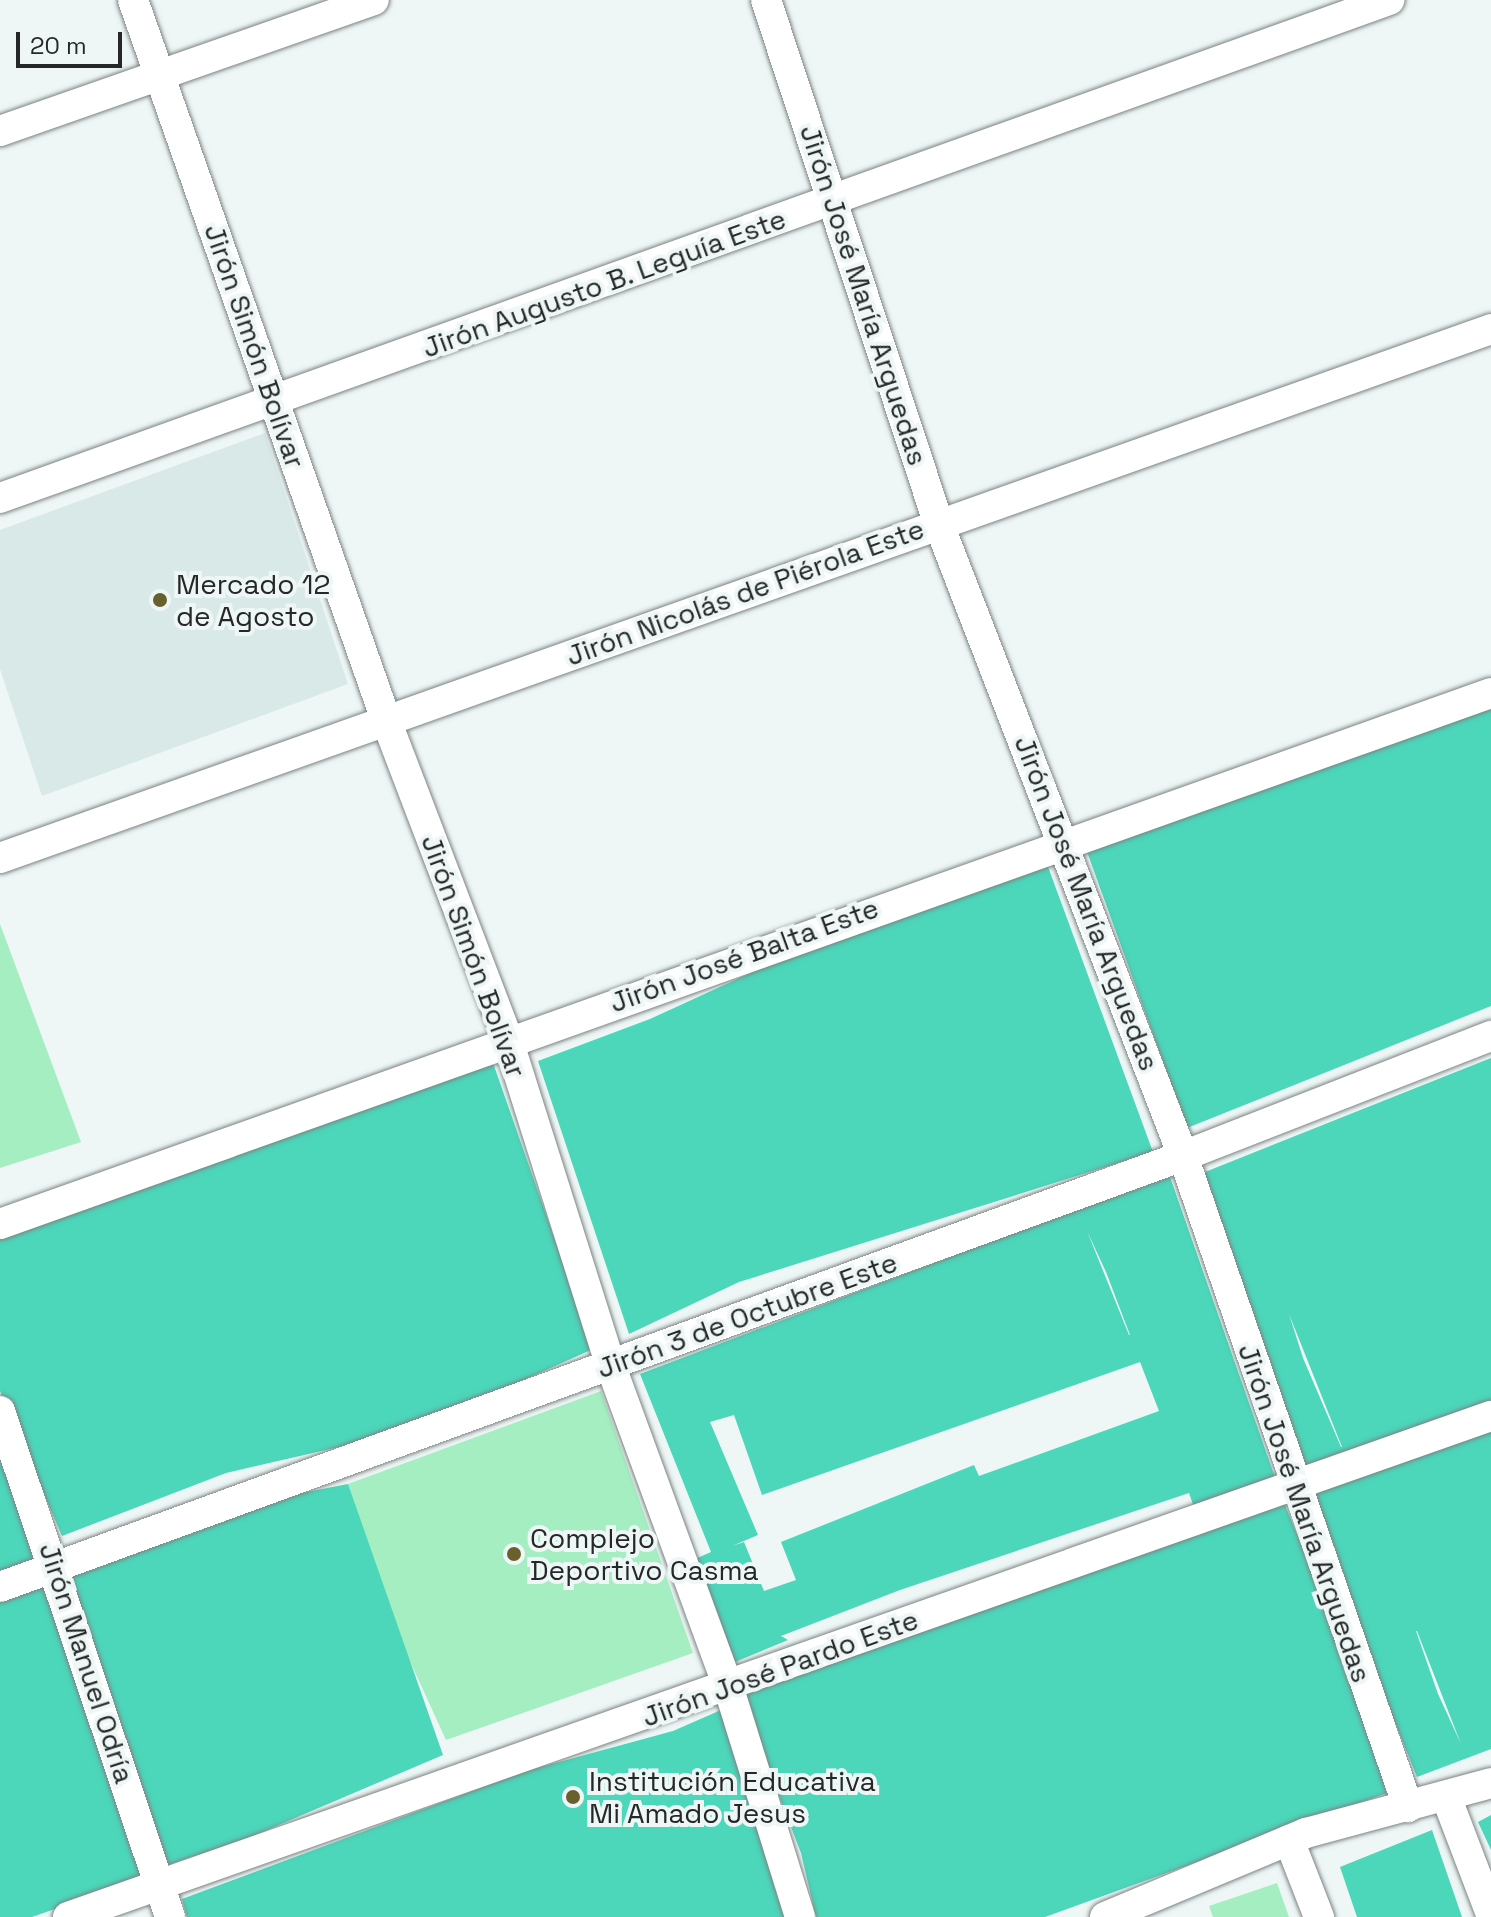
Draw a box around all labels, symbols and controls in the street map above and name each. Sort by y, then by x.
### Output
scale bar [20,16,126,66]
text: 20 m [30,30,87,61]
street label: Jirón José María Arguedas [793,120,935,470]
street label: Jirón Augusto B. Leguía Este [417,201,791,365]
street label: Jirón Simón Bolívar [197,220,313,472]
street label: Jirón Nicolás de Piérola Este [562,512,928,672]
place label: Mercado 12 de Agosto [176,567,330,633]
marker: Mercado 12 de Agosto [151,591,169,609]
street label: Jirón José María Arguedas [1008,731,1166,1075]
street label: Jirón Simón Bolívar [414,830,534,1082]
street label: Jirón José Balta Este [605,891,883,1019]
street label: Jirón 3 de Octubre Este [592,1245,902,1385]
street label: Jirón José María Arguedas [1231,1339,1379,1687]
place label: Complejo Deportivo Casma [530,1521,759,1587]
street label: Jirón Manuel Odría [32,1539,142,1787]
marker: Complejo Deportivo Casma [505,1545,523,1563]
street label: Jirón José Pardo Este [637,1602,923,1734]
place label: Institución Educativa Mi Amado Jesus [589,1764,876,1830]
marker: Institución Educativa Mi Amado Jesus [564,1788,582,1806]

